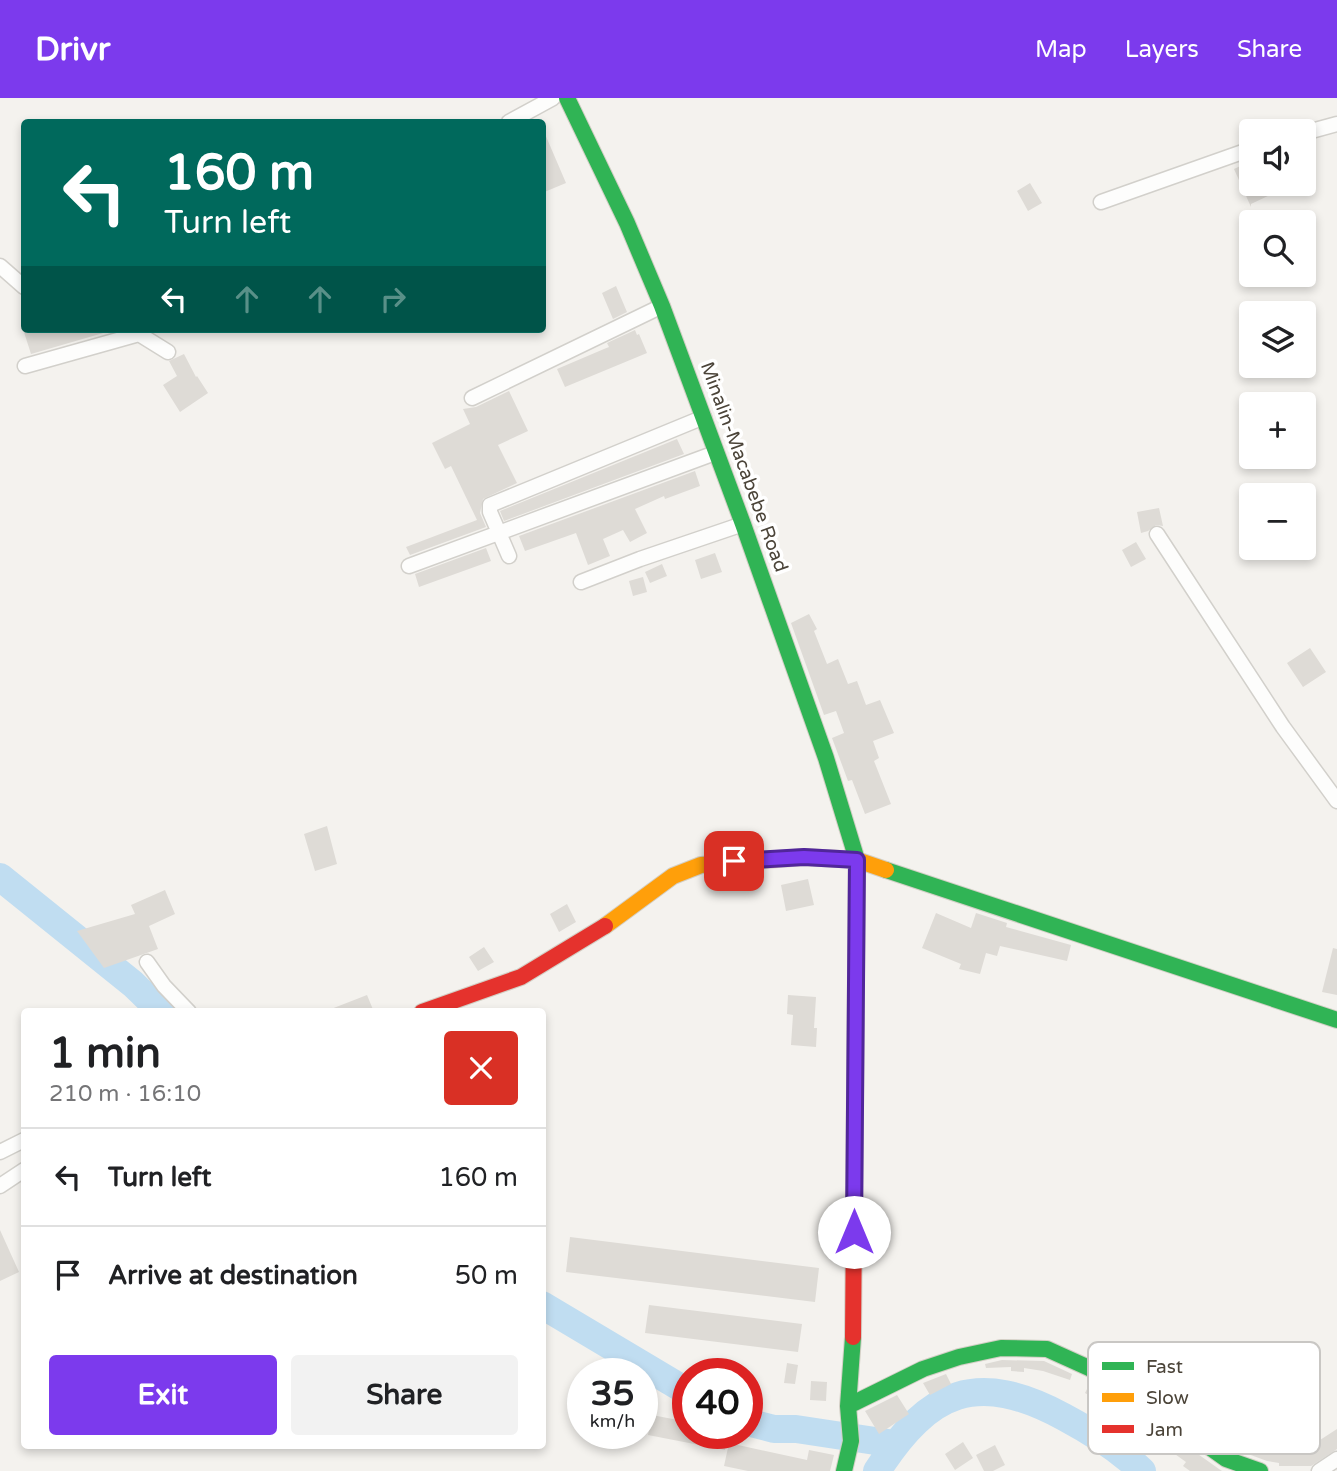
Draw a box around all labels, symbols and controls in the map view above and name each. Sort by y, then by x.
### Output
text: Drivr [35,30,110,69]
text: Map [1035,35,1087,64]
text: Layers [1125,35,1199,64]
text: Share [1237,35,1302,64]
map controls [1239,119,1316,560]
button: sound [1239,119,1316,196]
text: 160 m [164,144,314,203]
icon: left [49,147,140,238]
text: Turn left [164,204,291,242]
button: search [1239,210,1316,287]
icon: left [155,280,193,318]
icon: ahead [228,280,266,318]
icon: ahead [301,280,339,318]
icon: right [374,280,412,318]
button: layers [1239,301,1316,378]
street label: Minalin-Macabebe Road [696,359,792,575]
button: + [1239,392,1316,469]
button: − [1239,483,1316,560]
pin [704,831,764,891]
icon: arrive [715,842,753,880]
text: 1 min [49,1028,161,1079]
button: close [444,1031,518,1105]
text: 210 m · 16:10 [49,1080,201,1108]
icon: left [49,1158,87,1196]
text: Turn left [108,1162,211,1193]
text: 160 m [438,1162,518,1193]
position arrow [817,1195,891,1269]
icon: arrive [49,1256,87,1294]
text: Arrive at destination [108,1260,358,1291]
text: 50 m [455,1260,518,1291]
legend [1088,1342,1320,1454]
button: Exit [49,1355,277,1435]
button: Share [291,1355,518,1435]
text: Fast [1146,1356,1183,1378]
speed limit sign: 40 [672,1358,763,1449]
text: 35 [591,1373,634,1415]
text: Slow [1146,1387,1189,1409]
text: km/h [590,1410,635,1432]
text: Jam [1146,1419,1183,1441]

